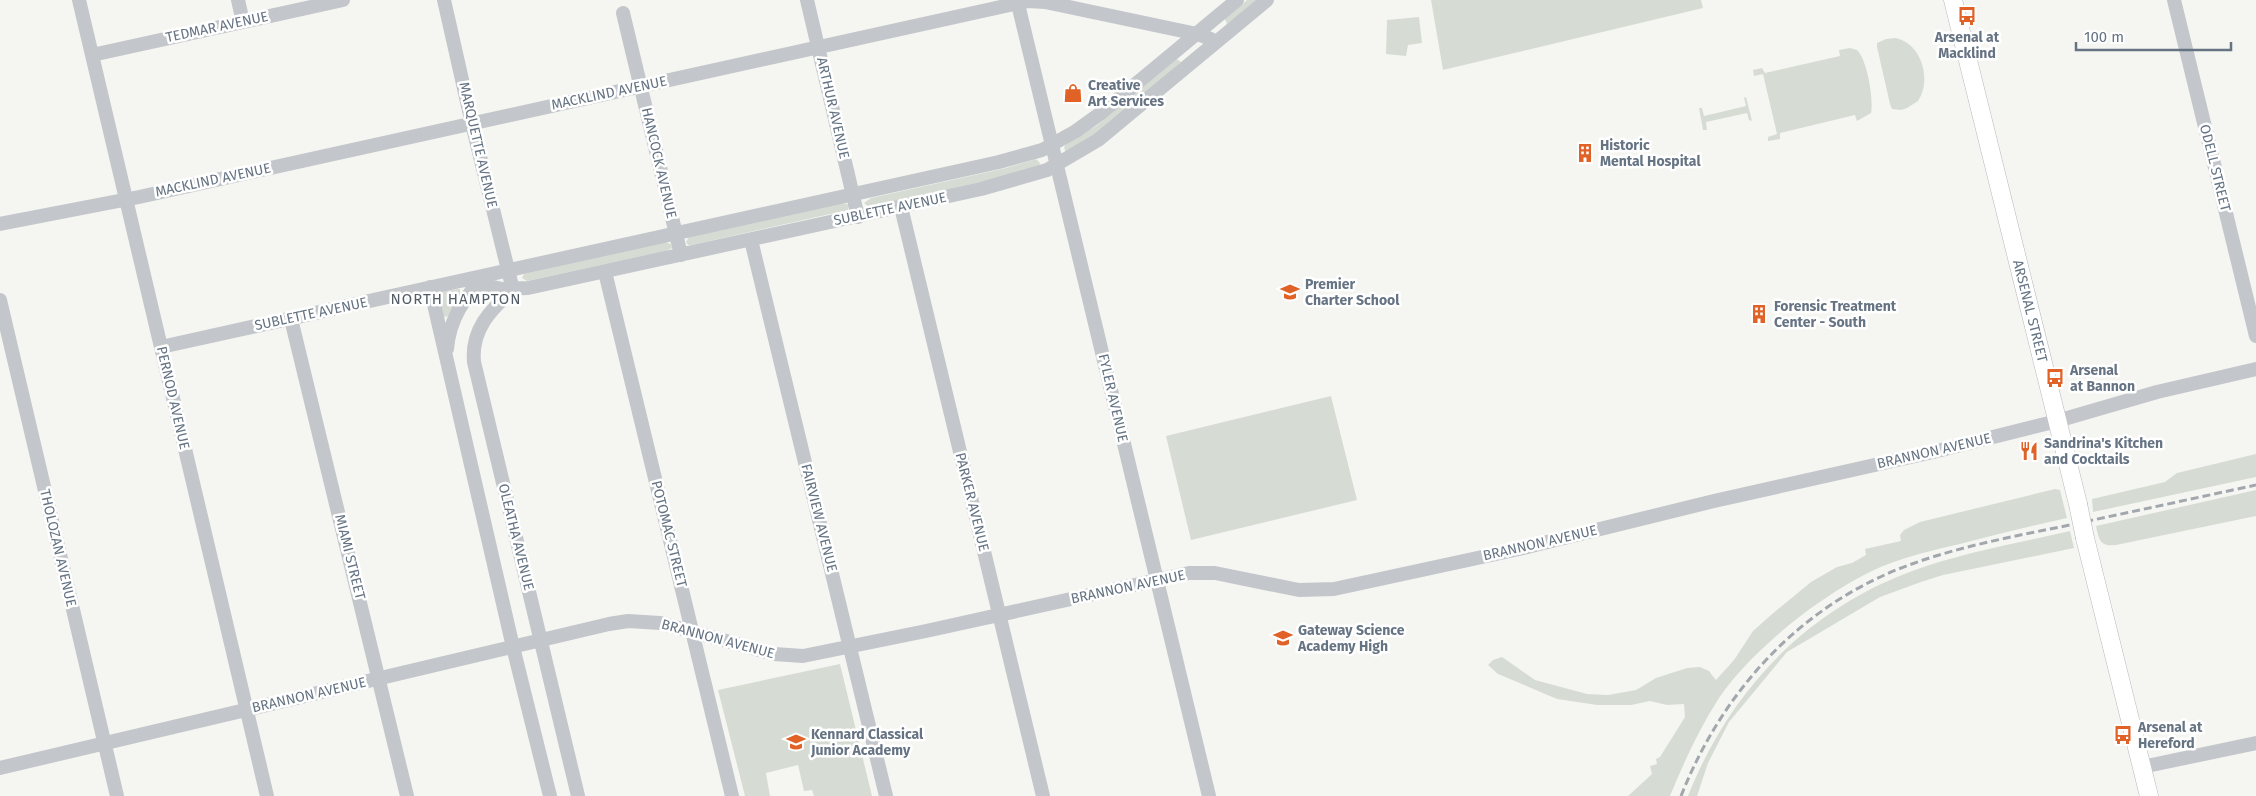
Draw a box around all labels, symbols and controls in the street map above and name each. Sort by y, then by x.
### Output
bus stop icon: Arsenal at Macklind [1956,5,1978,27]
street label: TEDMAR AVENUE [164,8,270,46]
scale bar [2076,20,2231,52]
text: 100 m [2084,28,2124,46]
place label: Arsenal at Macklind [1934,29,2000,62]
street label: ARTHUR AVENUE [813,55,853,161]
street label: MACKLIND AVENUE [550,72,668,114]
place label: Creative Art Services [1087,77,1164,110]
street label: MARQUETTE AVENUE [455,80,501,210]
shop icon: Creative Art Services [1062,82,1084,104]
street label: HANCOCK AVENUE [638,106,680,220]
street label: ODELL STREET [2196,123,2234,214]
place label: Historic Mental Hospital [1600,137,1701,170]
building icon: Historic Mental Hospital [1574,142,1596,164]
street label: MACKLIND AVENUE [154,159,272,201]
street label: SUBLETTE AVENUE [832,189,948,229]
street label: ARSENAL STREET [2009,258,2051,365]
place label: Premier Charter School [1305,276,1400,309]
school or university icon: Premier Charter School [1279,281,1301,303]
district label: NORTH HAMPTON [391,290,522,308]
street label: SUBLETTE AVENUE [253,294,369,334]
place label: Forensic Treatment Center - South [1774,298,1897,331]
building icon: Forensic Treatment Center - South [1748,303,1770,325]
street label: PERNOD AVENUE [153,345,193,451]
street label: FYLER AVENUE [1095,352,1131,444]
place label: Arsenal at Bannon [2069,362,2135,395]
bus stop icon: Arsenal at Bannon [2044,367,2066,389]
street label: BRANNON AVENUE [1875,430,1993,472]
place label: Sandrina's Kitchen and Cocktails [2044,435,2163,468]
restaurant icon: Sandrina's Kitchen and Cocktails [2018,440,2040,462]
street label: PARKER AVENUE [952,451,992,553]
street label: FAIRVIEW AVENUE [797,462,841,574]
street label: POTOMAC STREET [648,479,691,590]
street label: OLEATHA AVENUE [495,482,537,592]
street label: THOLOZAN AVENUE [36,488,80,608]
street label: MIAMI STREET [331,513,369,602]
street label: BRANNON AVENUE [1481,522,1599,564]
street label: BRANNON AVENUE [1069,567,1187,607]
street label: BRANNON AVENUE [660,616,776,662]
place label: Gateway Science Academy High [1297,622,1405,655]
school or university icon: Gateway Science Academy High [1272,627,1294,649]
street label: BRANNON AVENUE [250,674,368,716]
place label: Arsenal at Hereford [2137,719,2203,752]
bus stop icon: Arsenal at Hereford [2112,724,2134,746]
place label: Kennard Classical Junior Academy [810,726,924,759]
school or university icon: Kennard Classical Junior Academy [785,731,807,753]

